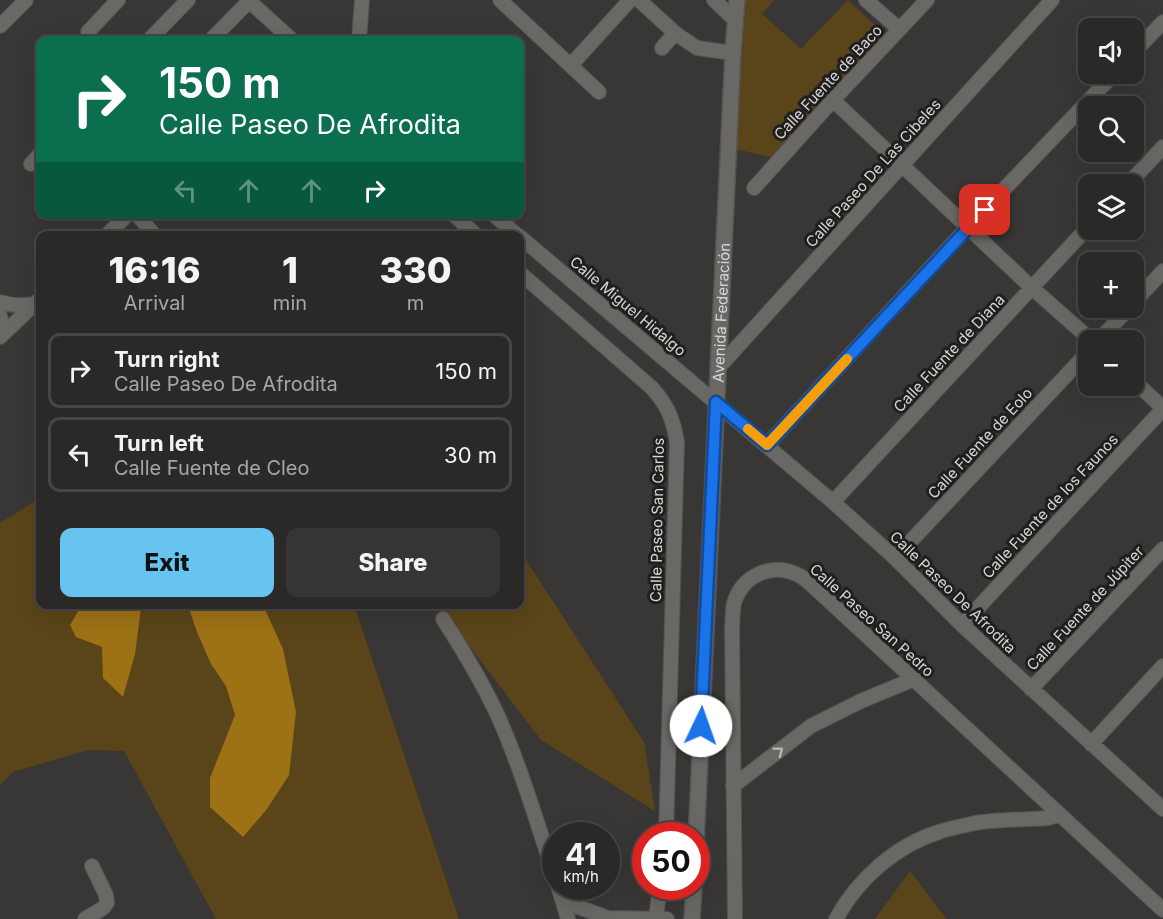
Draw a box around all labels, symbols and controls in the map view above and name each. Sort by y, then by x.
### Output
map controls [1078,18,1144,396]
button: sound [1078,18,1144,84]
street label: Calle Fuente de Baco [770,21,886,143]
text: 150 m [159,57,281,108]
icon: right [60,60,138,138]
street label: Calle Paseo De Las Cibeles [801,95,945,251]
button: search [1078,96,1144,162]
text: Calle Paseo De Afrodita [159,108,461,141]
icon: left [169,174,202,207]
icon: ahead [232,174,265,207]
icon: ahead [295,174,328,207]
icon: right [358,174,391,207]
button: layers [1078,174,1144,240]
pin [959,184,1010,235]
icon: arrive [968,193,1001,226]
street label: Avenida Federación [708,242,734,383]
text: 16:16 [108,248,200,292]
text: 1 [282,248,298,292]
text: 330 [379,248,452,292]
street label: Calle Miguel Hidalgo [566,252,690,360]
button: + [1078,252,1144,318]
street label: Calle Fuente de Diana [889,290,1009,416]
text: Arrival [124,291,185,315]
text: min [273,291,307,315]
text: m [407,291,424,315]
button: − [1078,330,1144,396]
text: Turn right [114,346,220,372]
icon: right [63,354,96,387]
text: 150 m [435,358,497,384]
text: Calle Paseo De Afrodita [114,372,338,396]
street label: Calle Fuente de Eolo [924,384,1036,502]
text: Turn left [114,430,204,456]
street label: Calle Fuente de los Faunos [978,430,1122,582]
icon: left [63,438,96,471]
street label: Calle Paseo San Carlos [646,438,668,602]
text: 30 m [444,442,497,468]
text: Calle Fuente de Cleo [114,456,310,480]
street label: Calle Paseo De Afrodita [886,527,1020,657]
button: Exit [60,528,274,597]
button: Share [286,528,500,597]
street label: Calle Fuente de Júpiter [1022,541,1148,674]
street label: Calle Paseo San Pedro [806,559,938,681]
position arrow [669,694,733,758]
one-way arrow [772,747,783,758]
speed limit sign: 50 [632,822,710,900]
text: 41 [565,836,597,872]
text: km/h [563,867,599,886]

